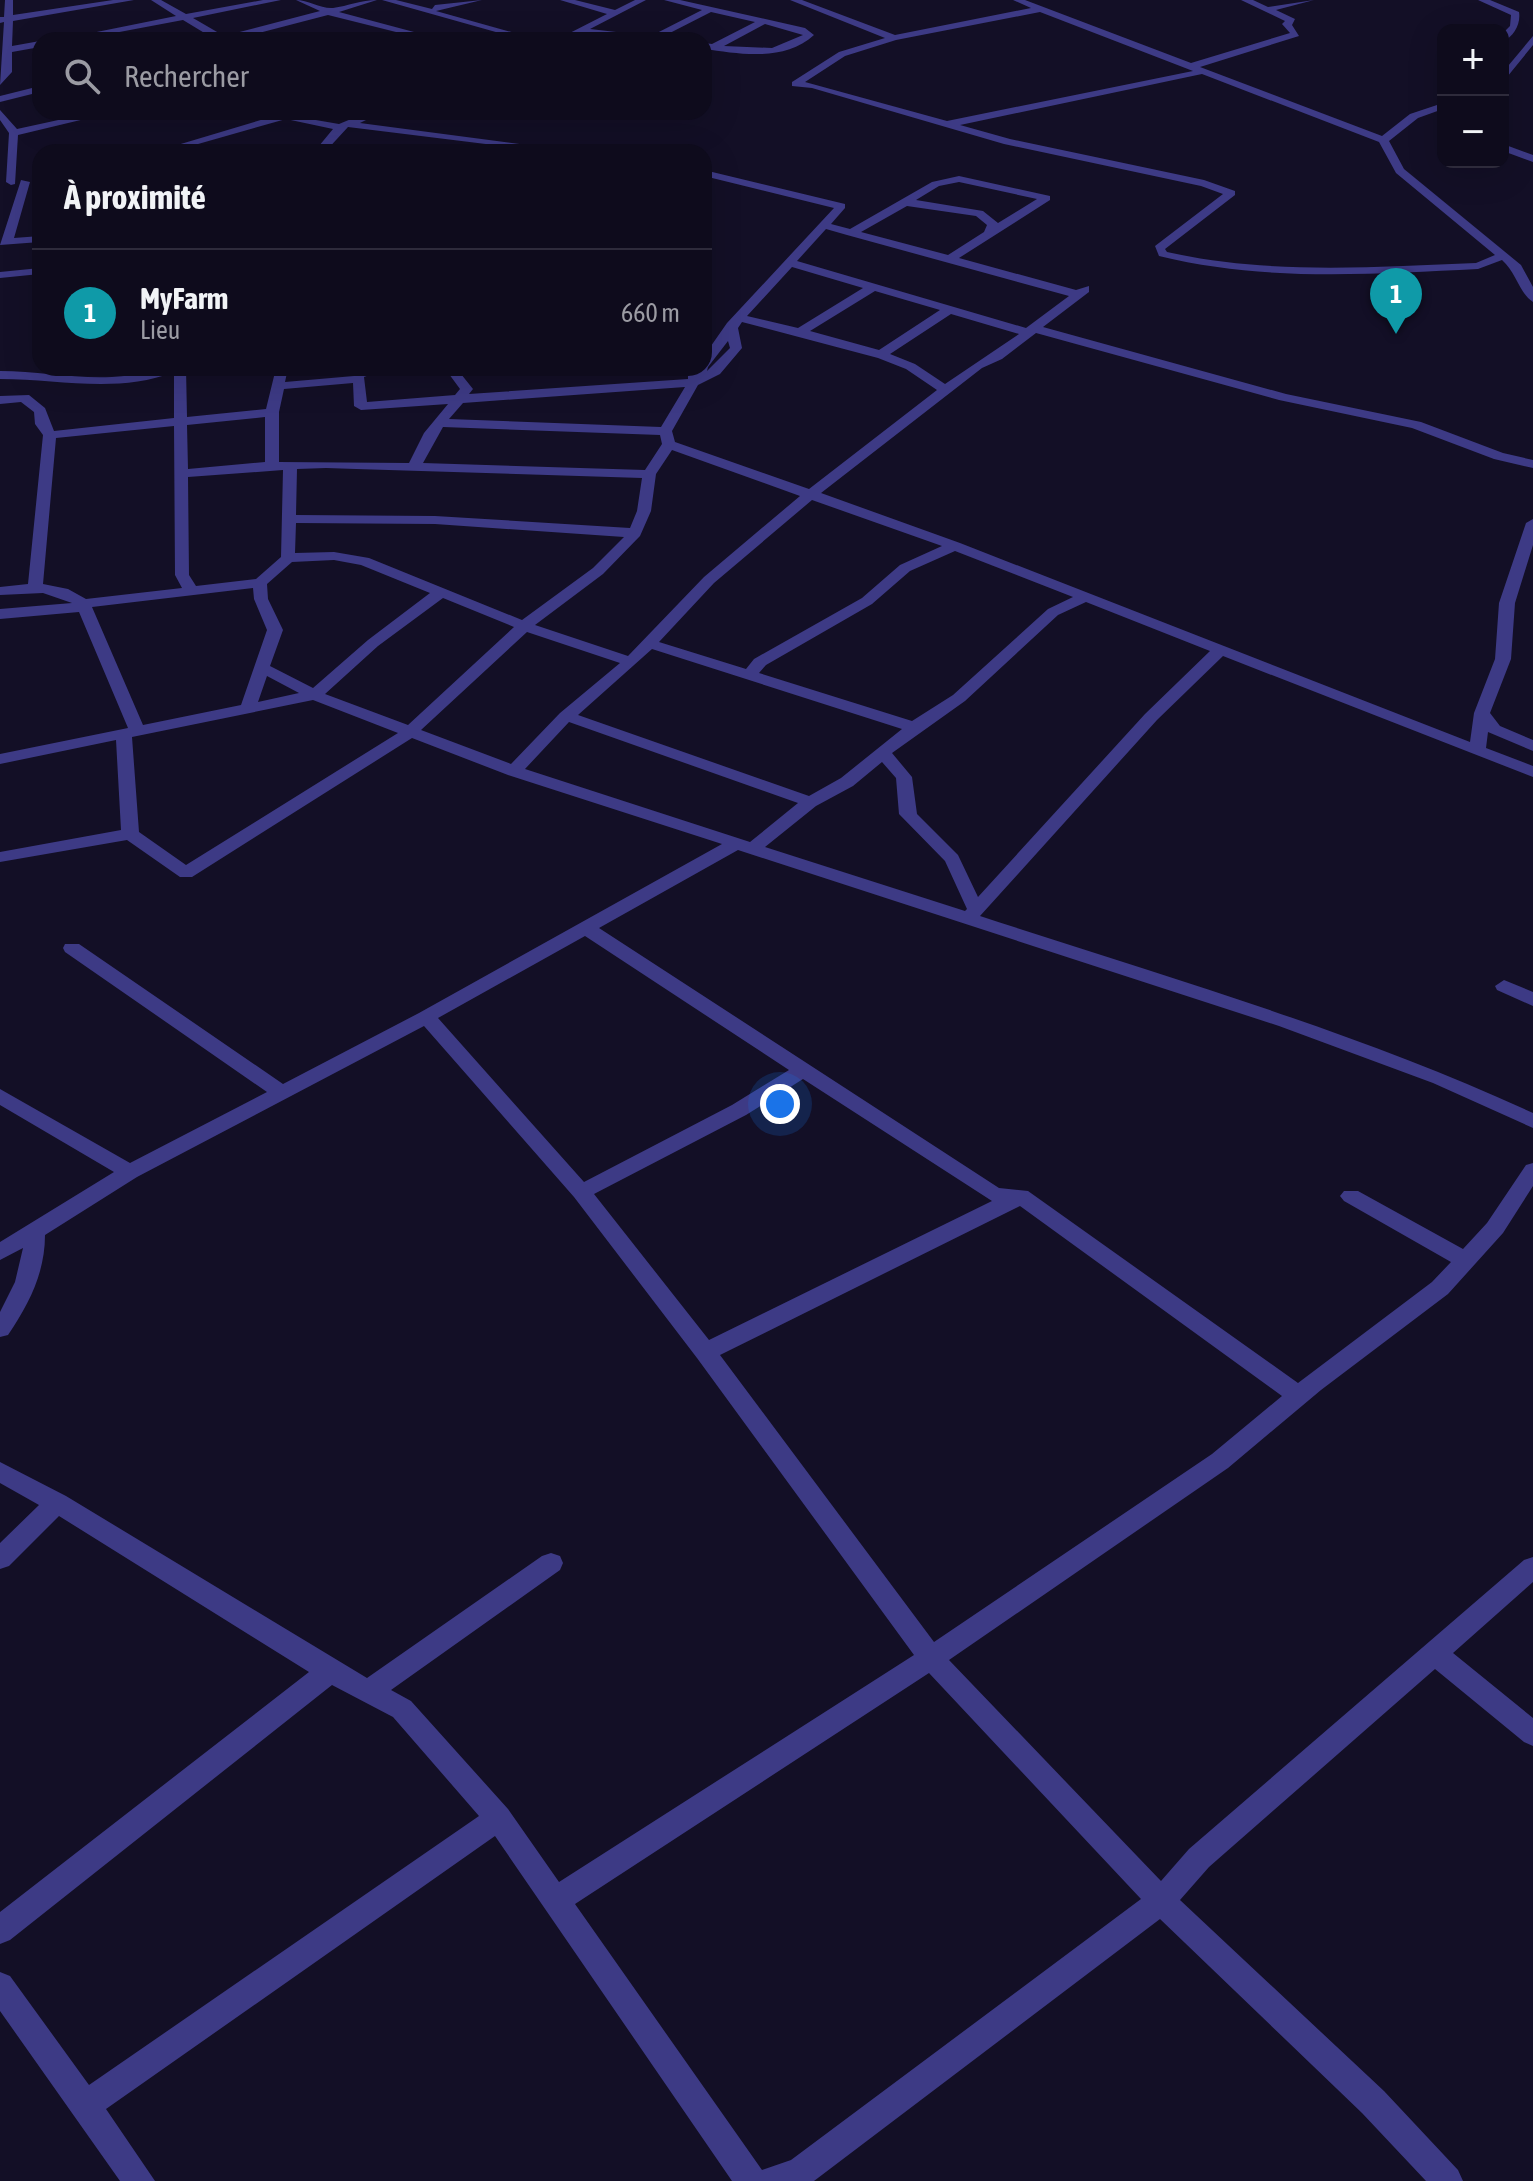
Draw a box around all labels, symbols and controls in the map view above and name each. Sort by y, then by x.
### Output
map controls [1437,24,1509,168]
button: + [1437,24,1509,96]
search box [32,32,712,120]
icon: search [60,54,104,98]
text: Rechercher [124,59,249,93]
button: − [1437,96,1509,168]
text: À proximité [64,177,206,216]
pin: 1 [1370,268,1422,334]
text: MyFarm [140,281,228,315]
text: 1 [84,298,96,328]
text: 660 m [621,298,680,328]
text: Lieu [140,315,180,345]
your location [760,1084,800,1124]

